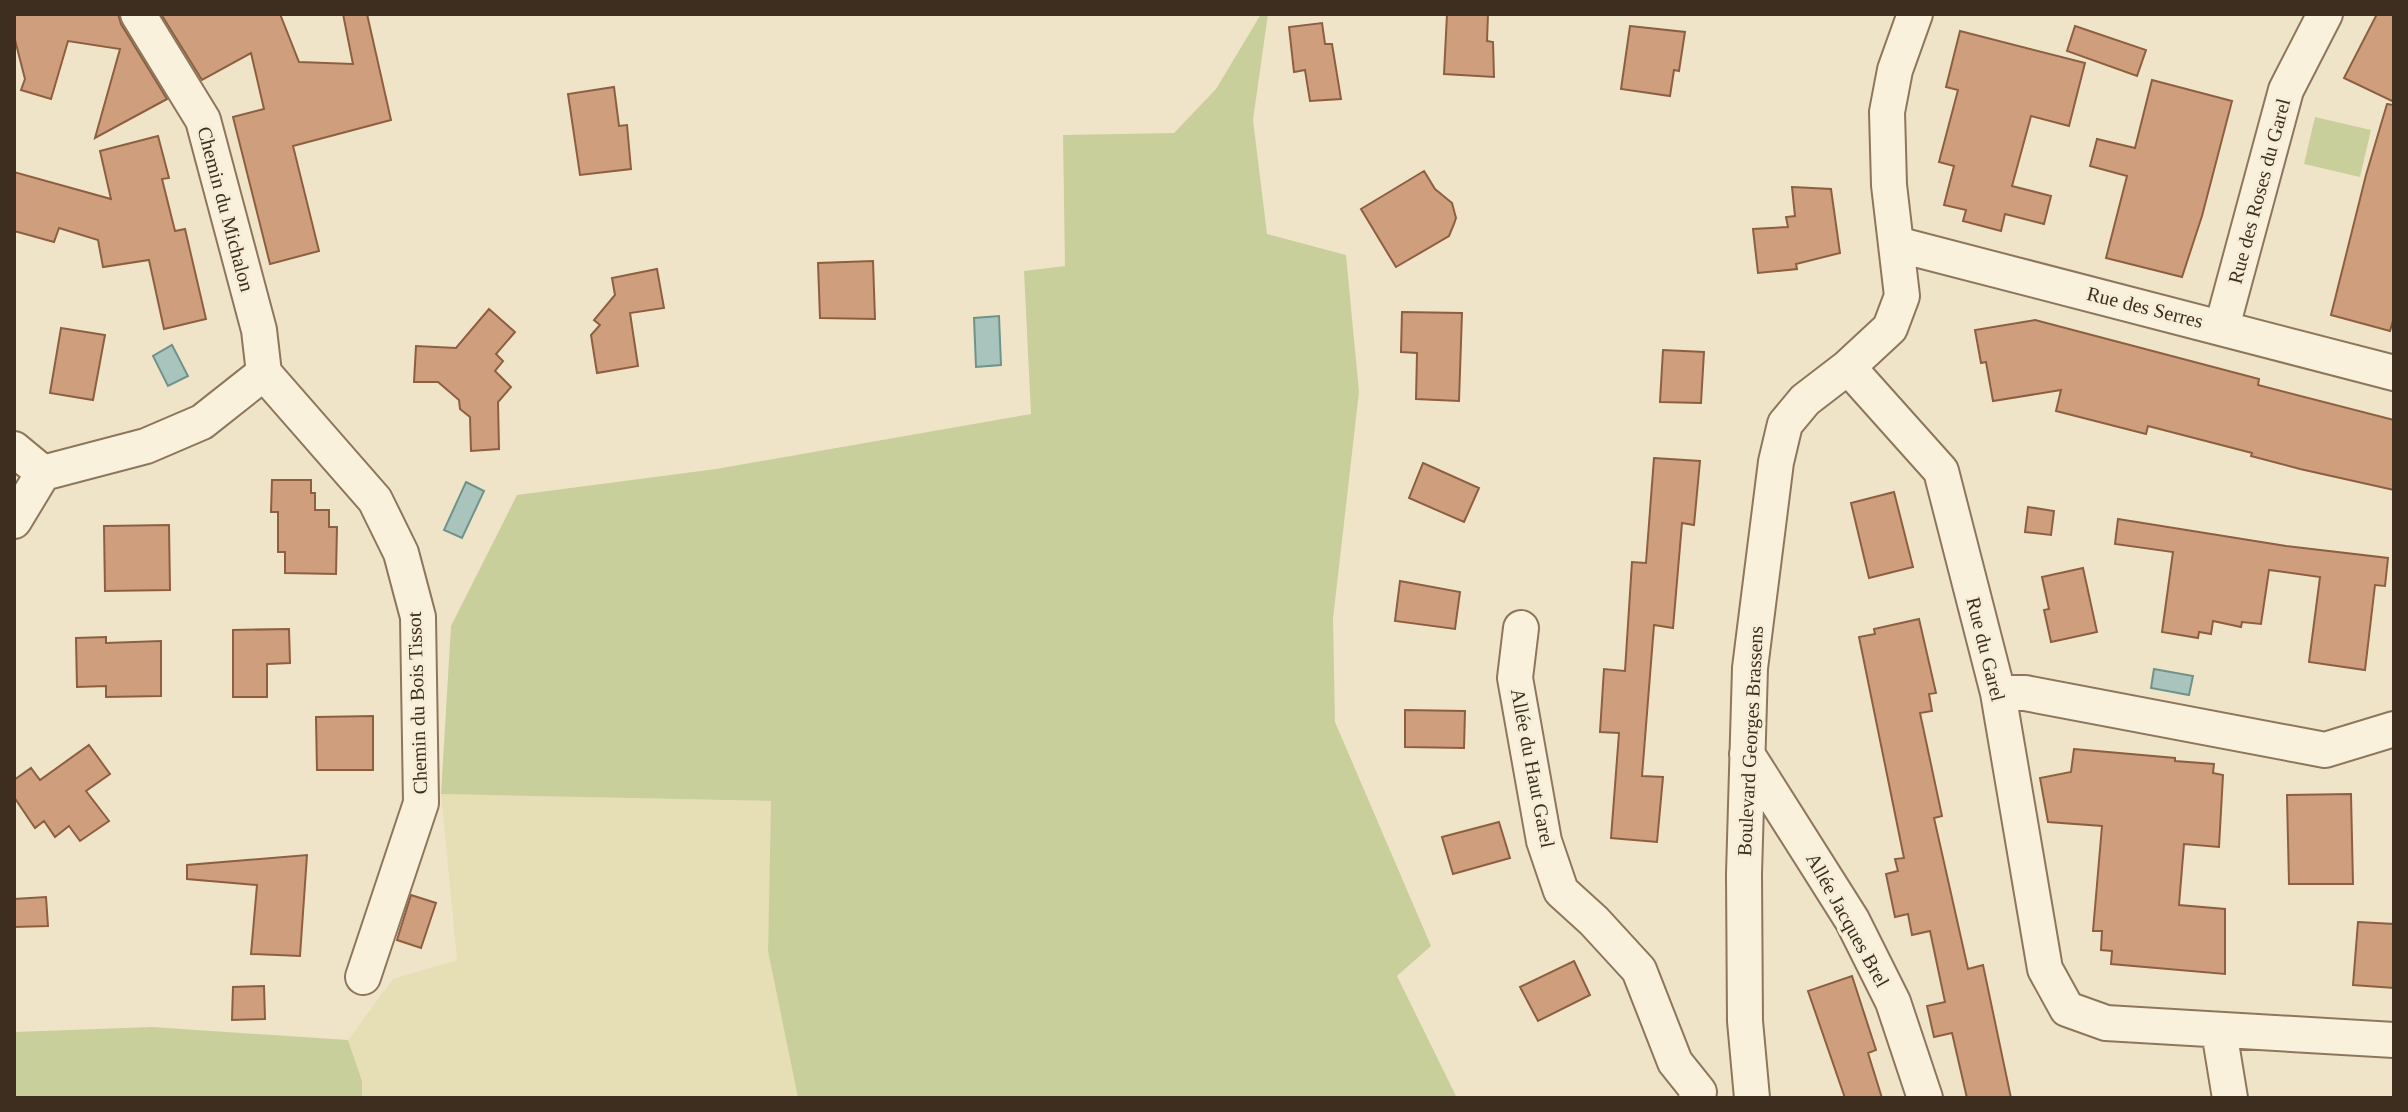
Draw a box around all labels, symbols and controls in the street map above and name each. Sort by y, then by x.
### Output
street label: Rue des Roses du Garel [2224,95,2294,286]
street label: Chemin du Michalon [193,124,259,294]
street label: Rue des Serres [2085,282,2206,332]
street label: Rue du Garel [1962,595,2010,704]
street label: Chemin du Bois Tissot [403,611,431,795]
street label: Boulevard Georges Brassens [1733,625,1768,857]
street label: Allée du Haut Garel [1507,687,1559,850]
street label: Allée Jacques Brel [1801,849,1894,992]

